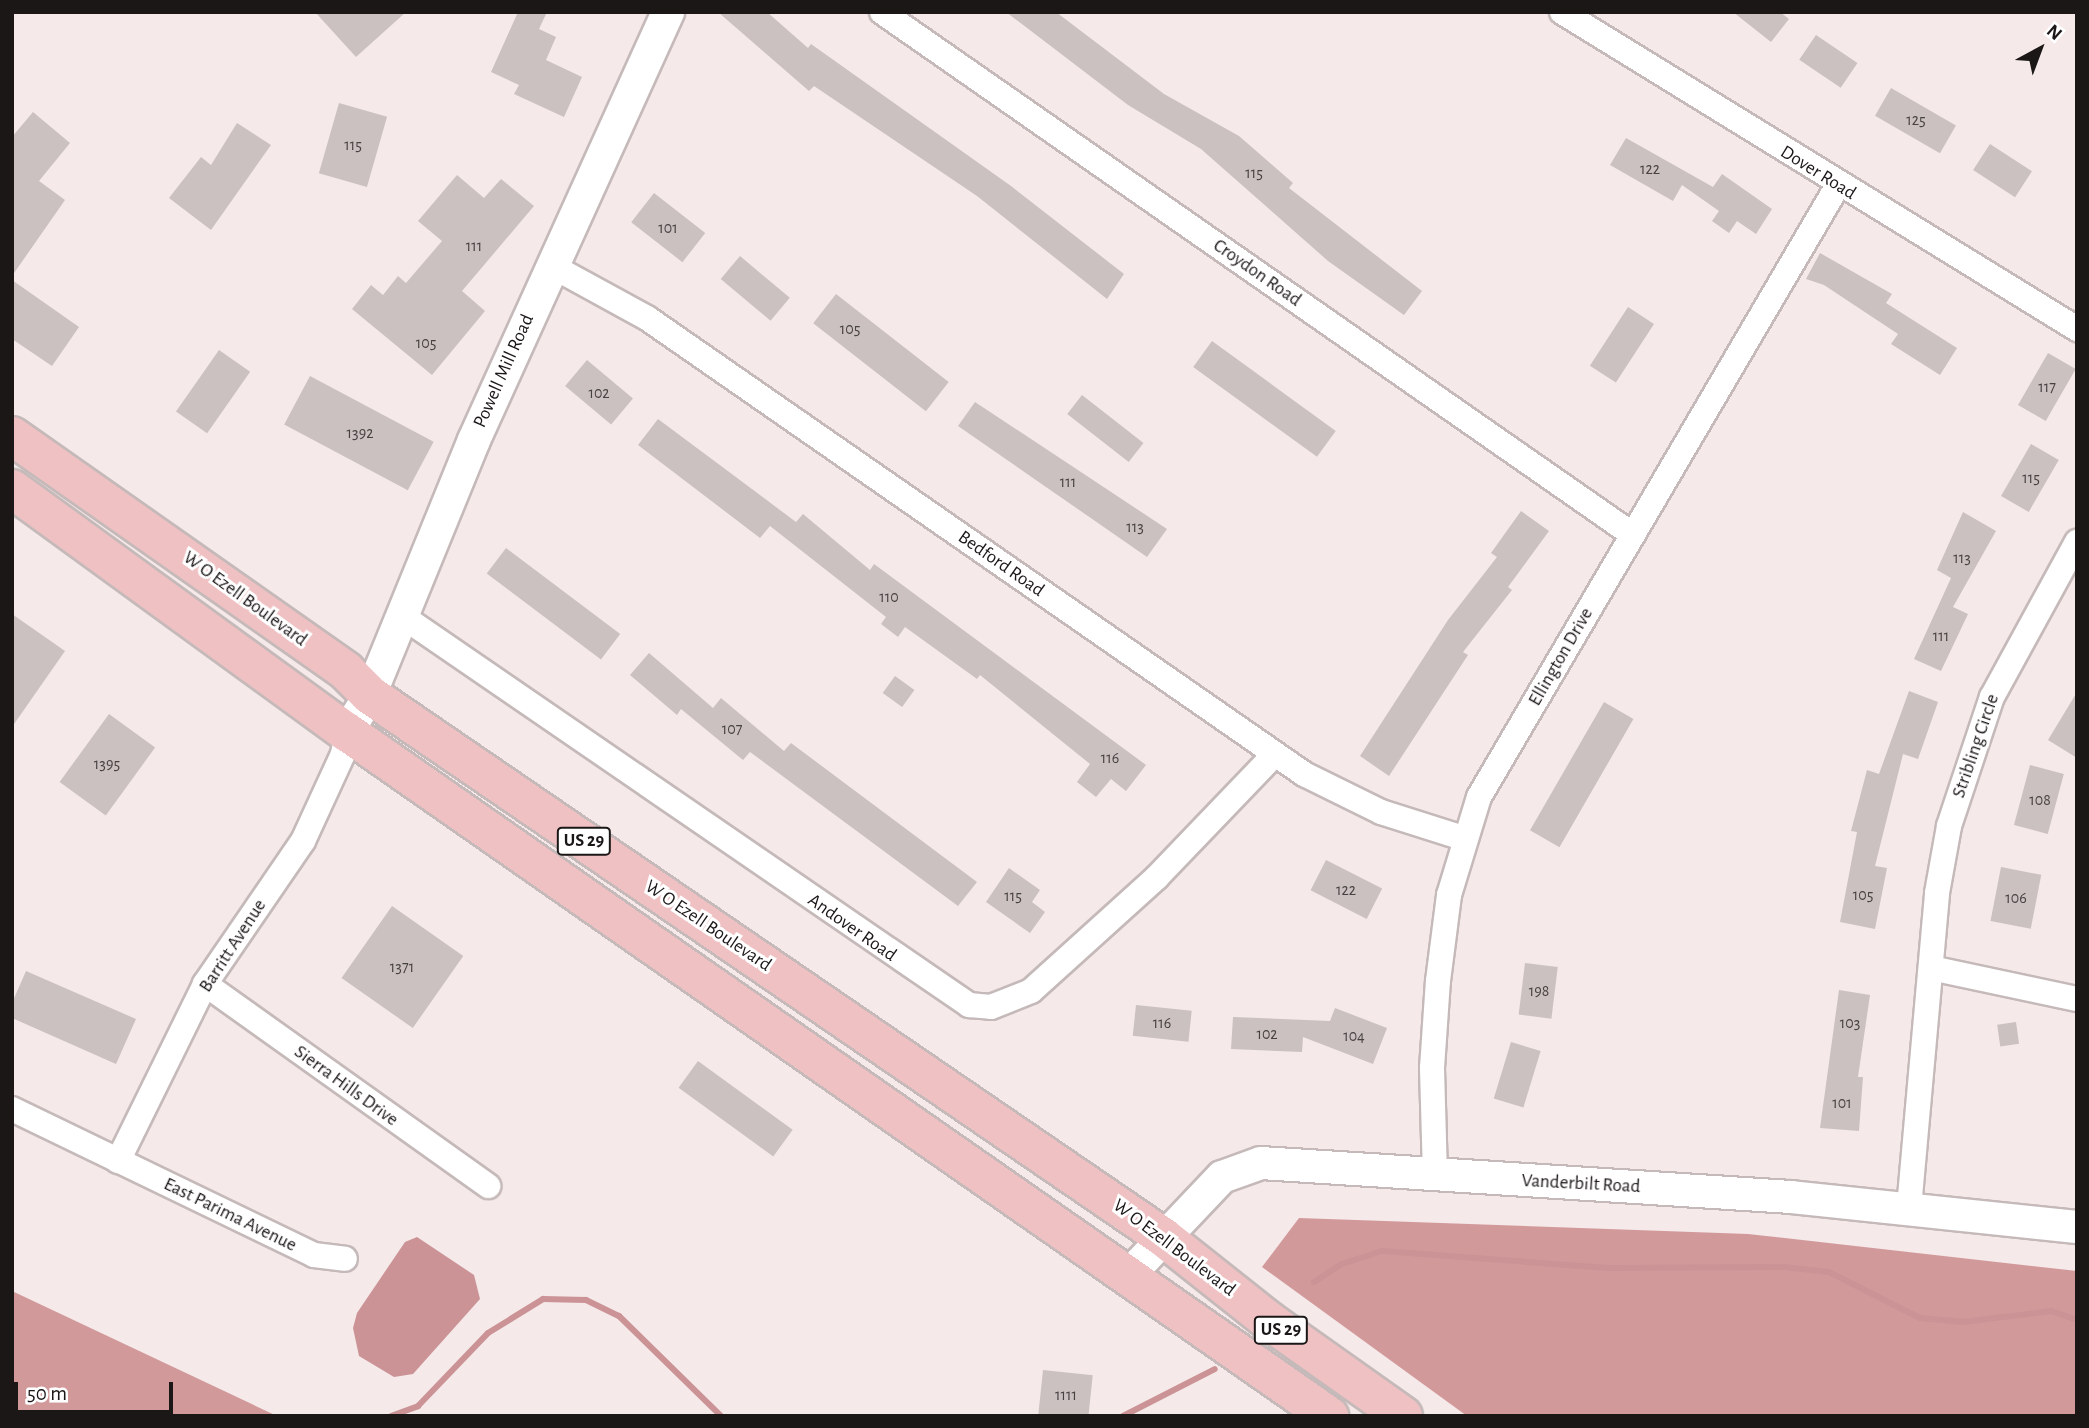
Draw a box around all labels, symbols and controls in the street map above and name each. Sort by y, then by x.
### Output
north arrow [2005,14,2075,84]
text: N [2043,21,2065,44]
house number: 125 [1906,110,1926,130]
house number: 115 [344,135,362,155]
street label: Dover Road [1776,141,1860,205]
house number: 122 [1640,159,1660,179]
house number: 115 [1245,163,1263,183]
house number: 101 [658,218,678,238]
street label: Croydon Road [1209,234,1305,312]
house number: 111 [466,236,482,256]
street label: Powell Mill Road [469,311,539,431]
house number: 105 [840,319,860,339]
house number: 105 [416,333,436,353]
house number: 117 [2038,377,2056,397]
house number: 102 [588,383,610,403]
house number: 1392 [347,423,373,443]
house number: 115 [2022,468,2040,488]
house number: 111 [1060,472,1076,492]
house number: 113 [1126,517,1144,537]
street label: Bedford Road [953,526,1049,602]
street label: W O Ezell Boulevard [179,546,311,652]
house number: 113 [1953,548,1971,568]
house number: 110 [879,587,899,607]
street label: Ellington Drive [1524,604,1598,710]
house number: 111 [1933,626,1949,646]
street label: Stribling Circle [1948,691,2004,801]
house number: 107 [722,719,742,739]
house number: 116 [1101,748,1119,768]
house number: 1395 [94,754,120,774]
house number: 108 [2029,790,2051,810]
road number: US 29 [556,826,612,856]
street label: W O Ezell Boulevard [640,875,776,977]
house number: 122 [1336,880,1356,900]
house number: 105 [1853,885,1873,905]
house number: 115 [1004,886,1022,906]
house number: 106 [2005,888,2027,908]
street label: Andover Road [803,889,901,967]
street label: Barritt Avenue [194,895,272,997]
house number: 1371 [390,957,414,977]
house number: 198 [1529,981,1549,1001]
house number: 116 [1153,1013,1171,1033]
house number: 103 [1840,1013,1860,1033]
house number: 102 [1256,1024,1278,1044]
house number: 104 [1343,1026,1365,1046]
street label: Sierra Hills Drive [290,1041,402,1131]
house number: 101 [1832,1093,1852,1113]
street label: Vanderbilt Road [1521,1170,1641,1198]
street label: East Parima Avenue [160,1173,300,1257]
street label: W O Ezell Boulevard [1108,1194,1240,1302]
road number: US 29 [1253,1316,1309,1344]
scale bar [18,1368,177,1412]
text: 50 m [27,1383,67,1404]
house number: 1111 [1055,1385,1077,1405]

